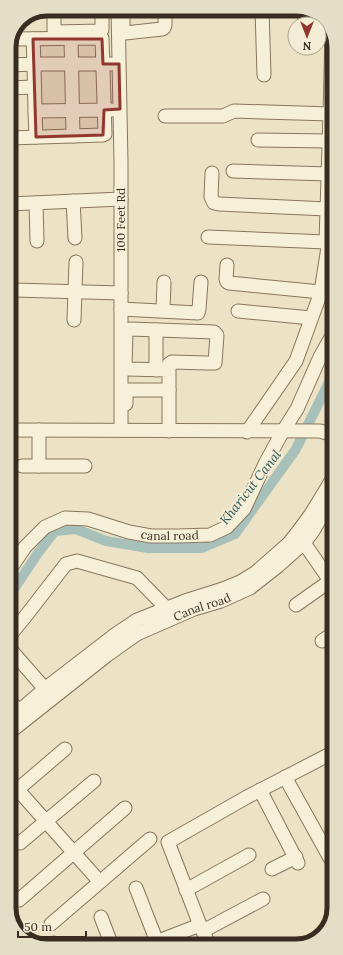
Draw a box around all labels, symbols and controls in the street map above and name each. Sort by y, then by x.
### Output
north arrow [287,16,327,56]
text: N [302,39,311,53]
street label: 100 Feet Rd [113,188,128,252]
water label: Kharicut Canal [216,446,285,528]
street label: canal road [140,526,199,543]
street label: Canal road [171,590,233,624]
scale bar [18,913,86,939]
text: 50 m [24,919,52,934]

